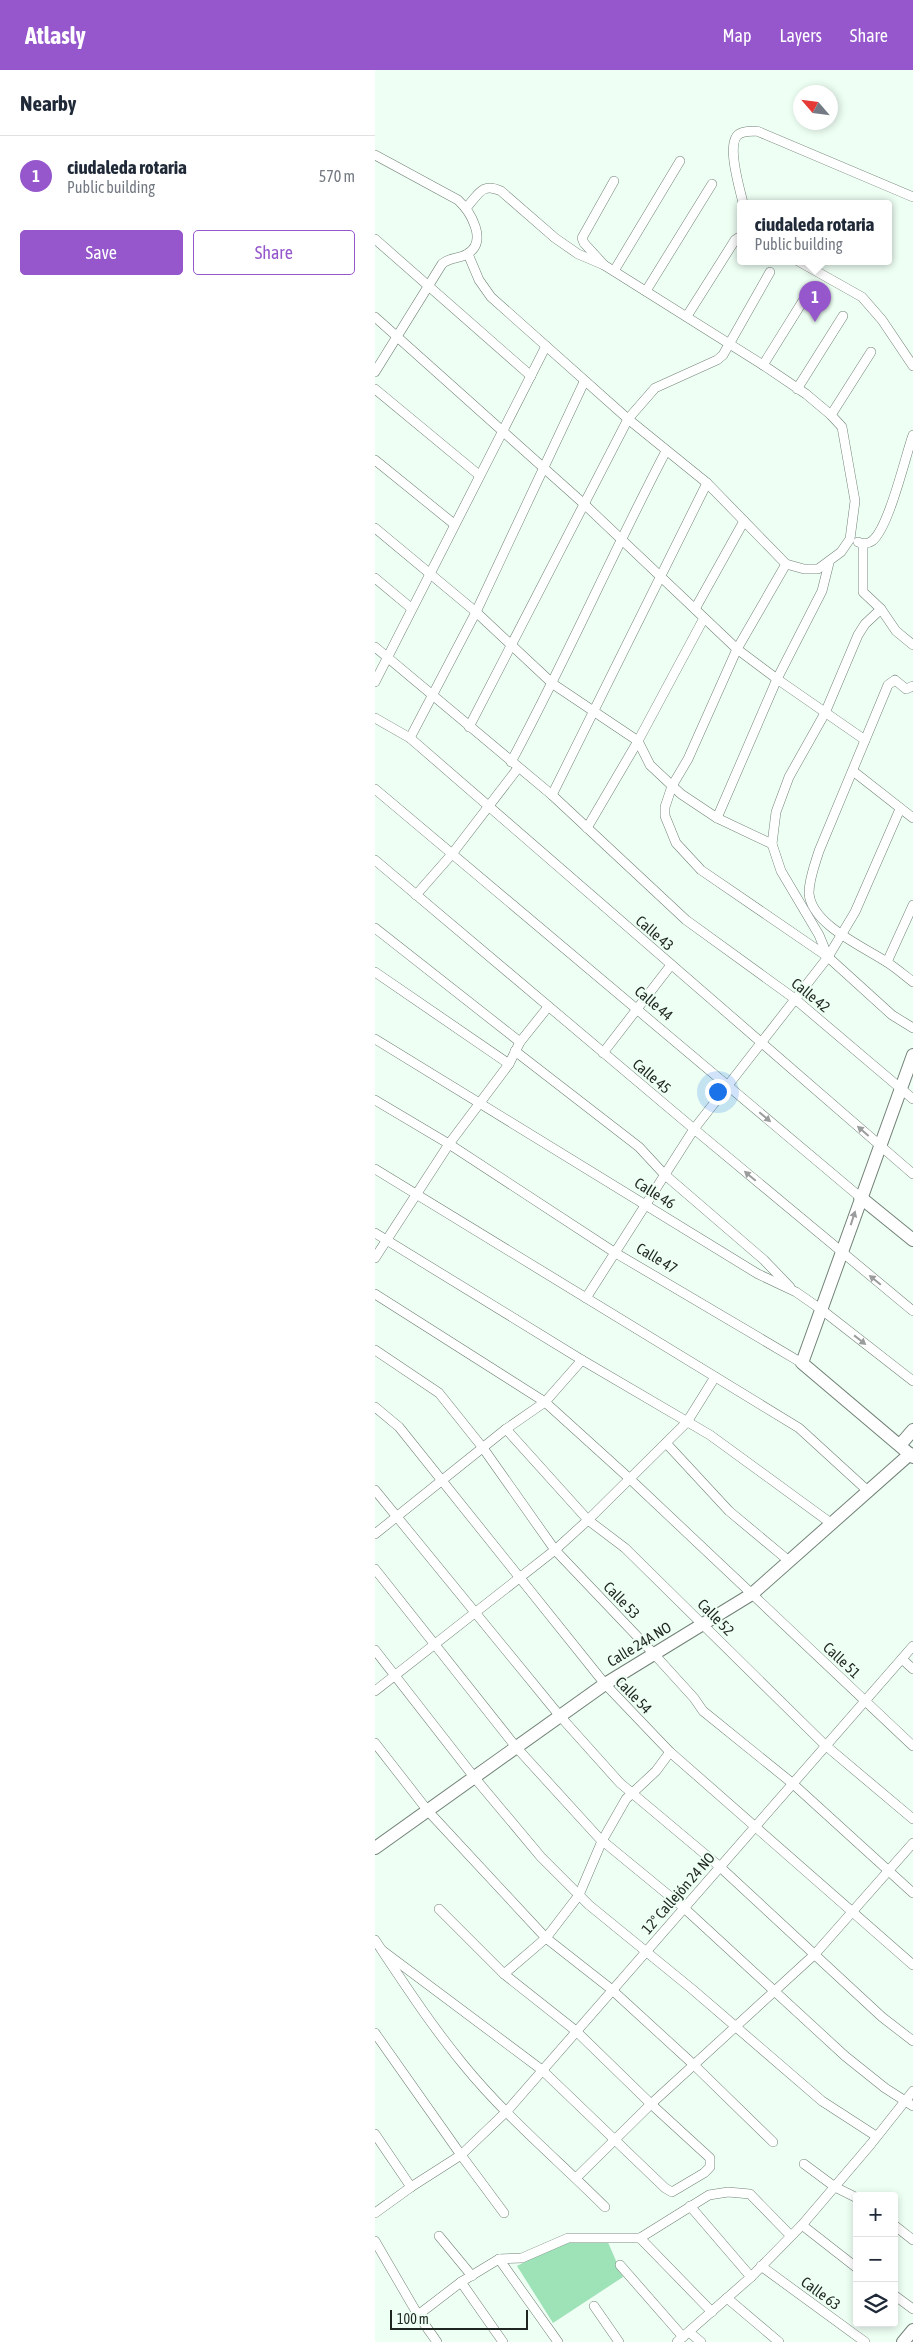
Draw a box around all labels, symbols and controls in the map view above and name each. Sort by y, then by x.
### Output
text: Atlasly [25,22,86,49]
text: Map [722,25,751,46]
text: Layers [779,25,822,46]
text: Share [850,25,888,46]
north arrow [793,85,838,130]
text: Nearby [20,91,76,115]
text: ciudaleda rotaria [67,156,187,178]
text: 1 [32,167,40,185]
text: 570 m [319,167,355,185]
text: Public building [67,178,155,196]
popup [737,200,892,265]
text: ciudaleda rotaria [755,213,874,235]
button: Save [20,230,183,275]
button: Share [193,230,355,275]
text: Public building [755,235,843,253]
pin: 1 [799,281,831,322]
street label: Calle 43 [633,912,677,954]
street label: Calle 42 [788,974,834,1016]
street label: Calle 44 [631,982,677,1024]
street label: Calle 45 [629,1055,675,1097]
your location [705,1079,731,1105]
one-way arrow [759,1111,771,1122]
one-way arrow [856,1125,869,1136]
one-way arrow [744,1171,757,1182]
street label: Calle 46 [632,1174,678,1212]
one-way arrow [850,1211,858,1226]
street label: Calle 47 [634,1239,680,1277]
one-way arrow [869,1275,882,1286]
one-way arrow [854,1334,867,1345]
street label: Calle 53 [600,1578,644,1622]
street label: Calle 52 [694,1595,738,1639]
street label: Calle 24A NO [604,1618,674,1670]
street label: Calle 51 [820,1639,864,1681]
street label: Calle 54 [612,1673,656,1717]
street label: 12° Callejón 24 NO [638,1849,718,1937]
map controls [853,2192,898,2327]
button: + [853,2192,898,2237]
button: − [853,2237,898,2282]
street label: Calle 63 [798,2273,844,2313]
button: layers [853,2282,898,2327]
scale bar [390,2307,527,2330]
text: 100 m [397,2311,429,2327]

